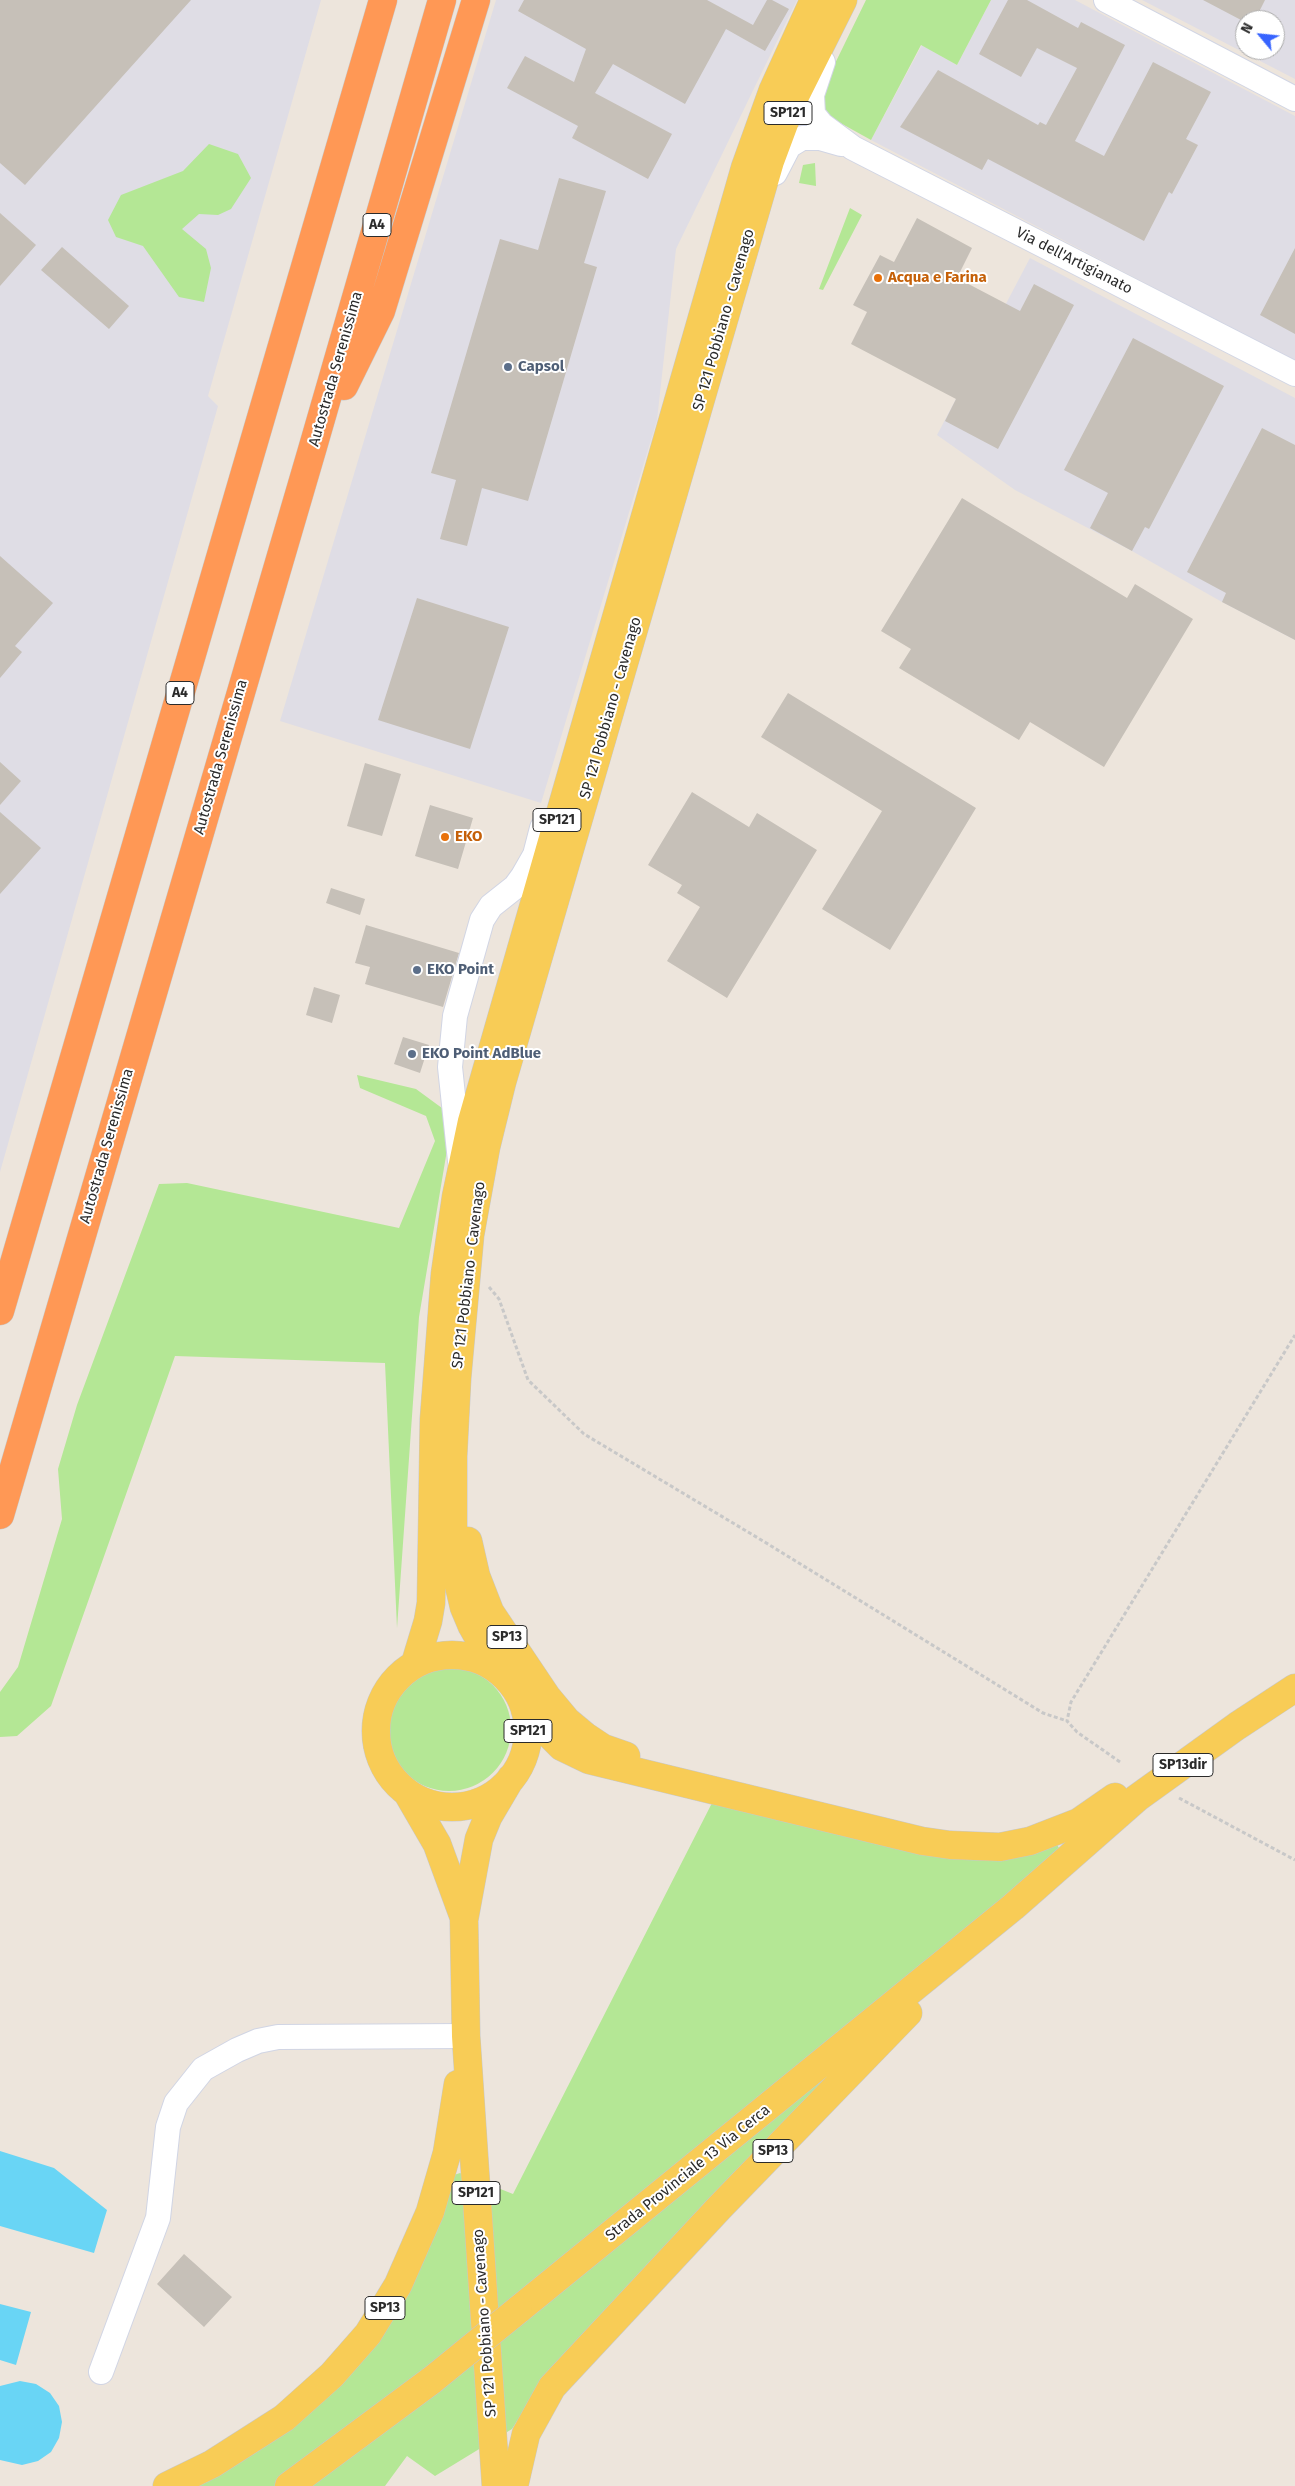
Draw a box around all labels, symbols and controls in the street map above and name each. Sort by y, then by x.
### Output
north arrow [1235,10,1285,60]
text: N [1238,20,1257,36]
road number: SP121 [764,102,812,125]
road number: A4 [363,214,391,236]
street label: Via dell'Artigianato [1013,224,1135,298]
street label: SP 121 Pobbiano - Cavenago [689,227,759,413]
place label: Acqua e Farina [888,269,987,287]
marker: Acqua e Farina [872,272,884,284]
street label: Autostrada Serenissima [305,290,367,448]
place label: Capsol [518,358,564,376]
marker: Capsol [502,361,514,373]
street label: SP 121 Pobbiano - Cavenago [576,615,646,801]
street label: Autostrada Serenissima [190,678,252,836]
road number: A4 [166,681,194,704]
road number: SP121 [533,808,581,832]
place label: EKO [455,828,482,846]
marker: EKO [439,831,451,843]
place label: EKO Point [427,961,494,979]
marker: EKO Point [411,964,423,976]
place label: EKO Point AdBlue [422,1045,541,1063]
marker: EKO Point AdBlue [406,1048,418,1060]
street label: Autostrada Serenissima [76,1067,138,1225]
street label: SP 121 Pobbiano - Cavenago [449,1180,489,1370]
road number: SP13 [487,1625,527,1648]
road number: SP121 [504,1720,552,1742]
road number: SP13dir [1153,1754,1213,1776]
street label: Strada Provinciale 13 Via Cerca [602,2101,774,2245]
road number: SP13 [753,2140,793,2162]
road number: SP121 [452,2182,500,2204]
street label: SP 121 Pobbiano - Cavenago [469,2228,501,2418]
road number: SP13 [365,2296,405,2320]

